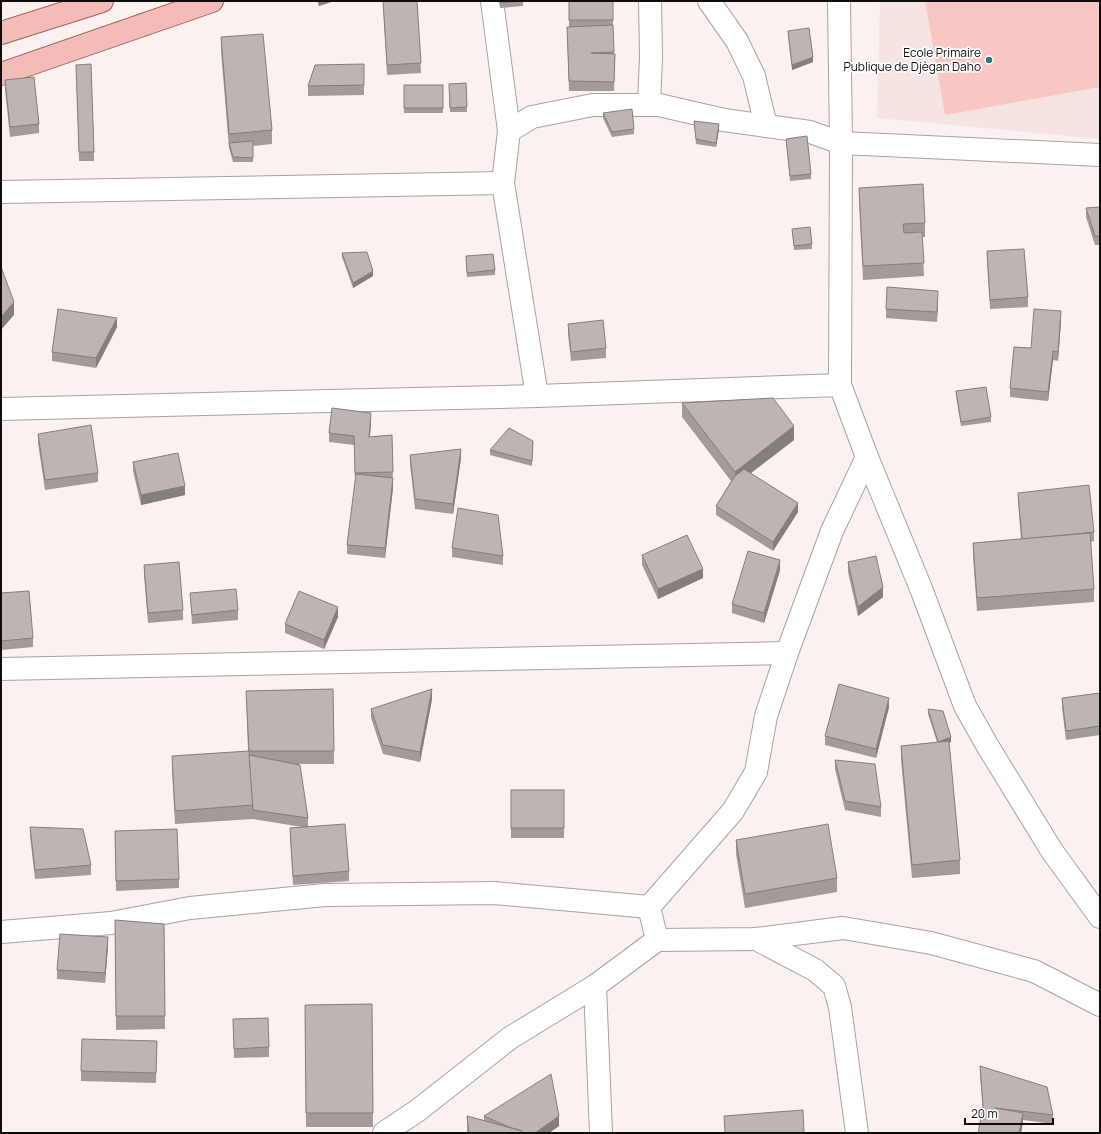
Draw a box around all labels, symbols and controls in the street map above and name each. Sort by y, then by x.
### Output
place label: Ecole Primaire Publique de Djègan Daho [843,44,981,75]
marker: Ecole Primaire Publique de Djègan Daho [984,55,994,65]
scale bar [965,1100,1053,1126]
text: 20 m [971,1105,998,1122]

